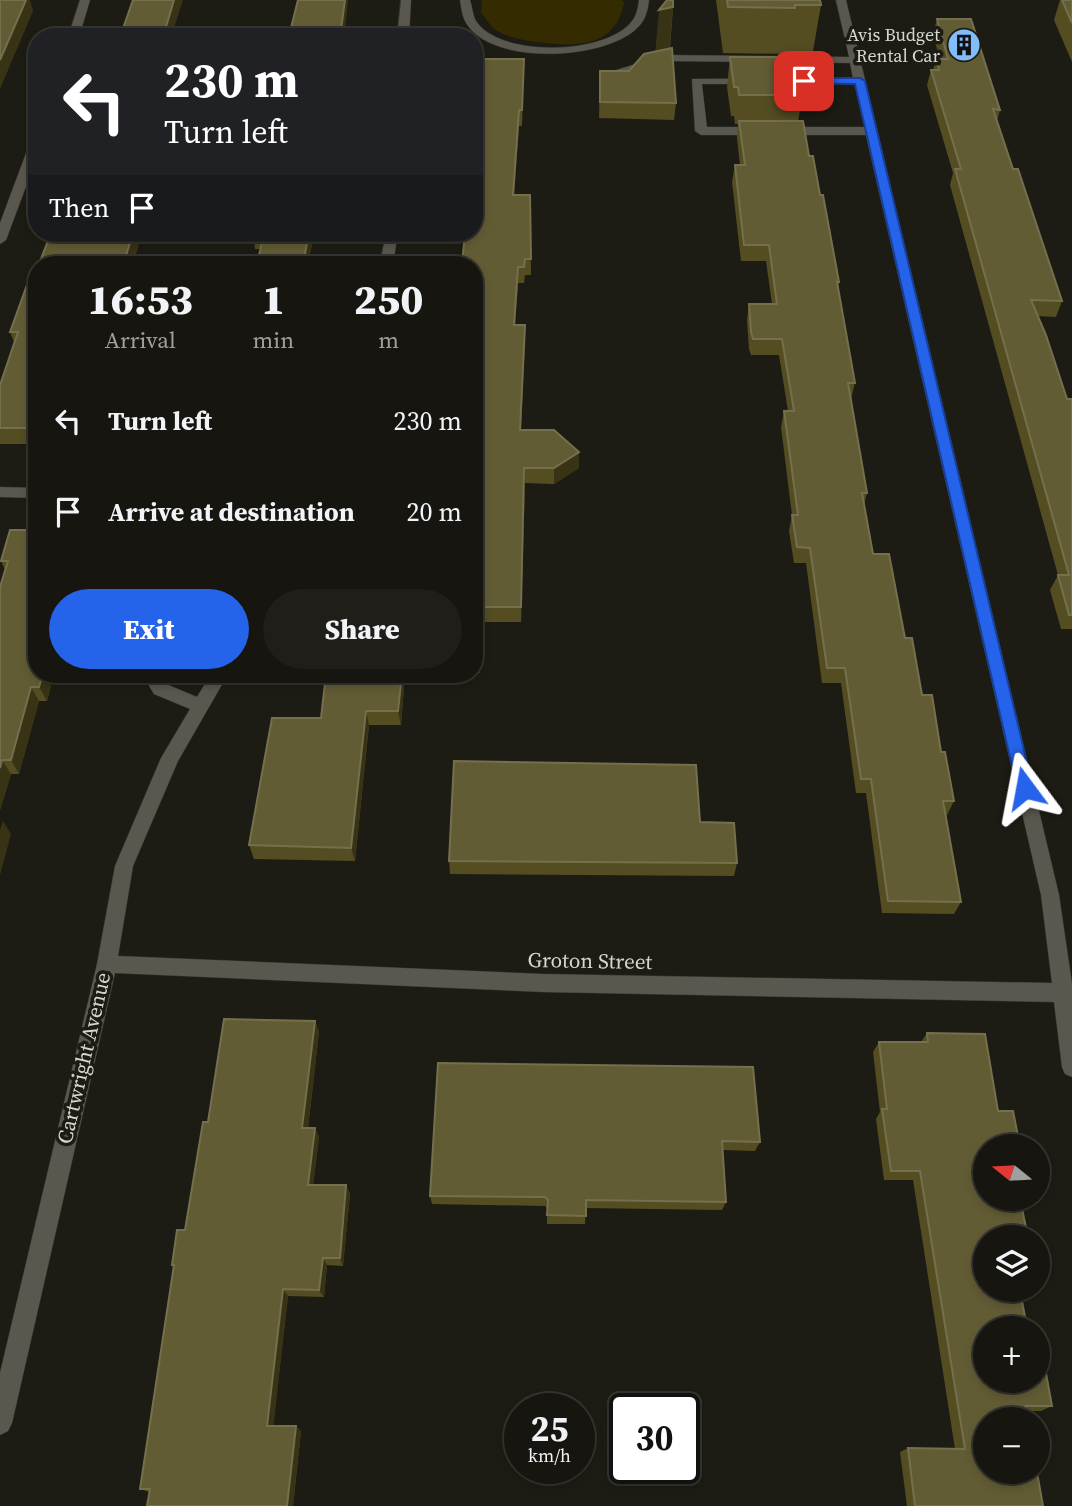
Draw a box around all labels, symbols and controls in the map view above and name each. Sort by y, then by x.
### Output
place label: Avis Budget Rental Car [847,22,940,68]
building icon: Avis Budget Rental Car [945,26,983,64]
text: 230 m [164,46,299,113]
pin [774,51,834,111]
icon: left [49,56,140,147]
icon: arrive [785,62,823,100]
text: Turn left [164,110,288,154]
icon: arrive [123,189,161,227]
text: Then [49,190,109,226]
text: 16:53 [88,270,193,328]
text: 1 [262,270,285,328]
text: 250 [354,270,423,328]
text: Arrival [105,324,176,356]
text: min [253,324,294,356]
text: m [378,324,399,356]
icon: left [49,402,87,440]
text: Turn left [108,403,212,439]
text: 230 m [394,403,462,439]
icon: arrive [49,493,87,531]
text: Arrive at destination [108,494,355,530]
text: 20 m [407,494,462,530]
button: Exit [49,589,249,669]
button: Share [263,589,462,669]
position arrow [988,751,1062,825]
street label: Groton Street [527,945,653,976]
street label: Cartwright Avenue [50,969,117,1146]
north arrow [973,1134,1050,1211]
map controls [973,1134,1050,1484]
button: layers [973,1225,1050,1302]
button: + [973,1316,1050,1393]
speed limit sign: 30 [609,1393,700,1484]
text: 25 [531,1405,568,1453]
button: − [973,1407,1050,1484]
text: km/h [528,1443,571,1468]

